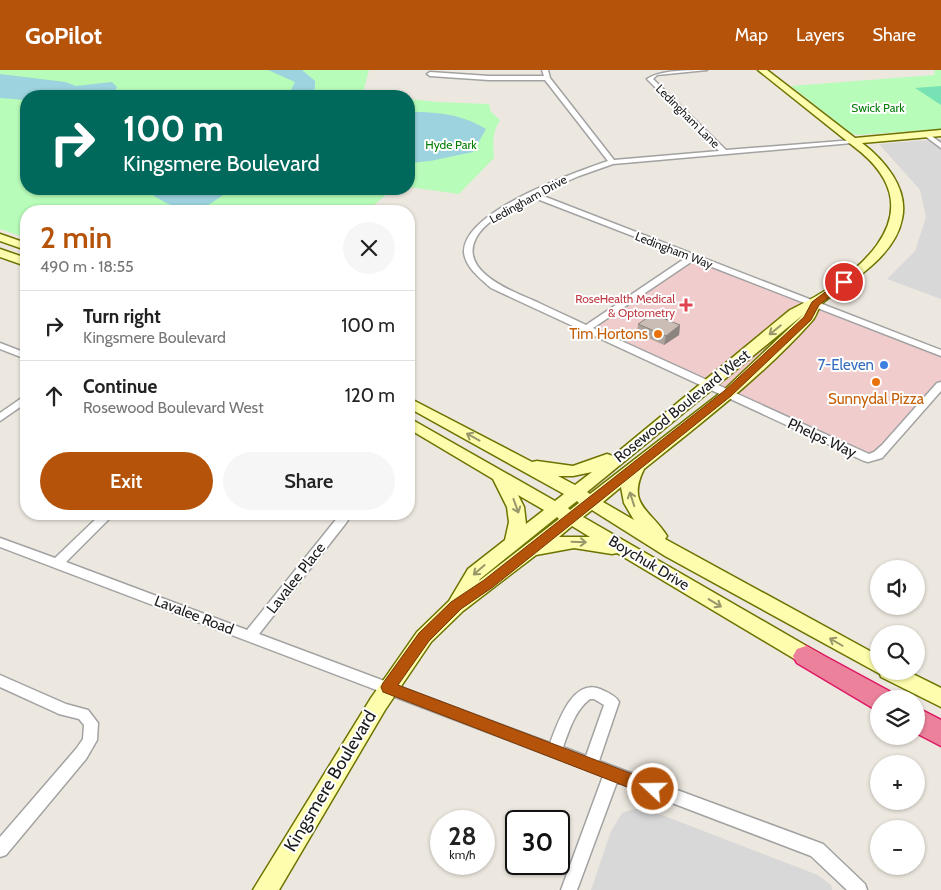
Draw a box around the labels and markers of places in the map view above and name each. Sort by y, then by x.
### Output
pin [823,261,865,303]
place label: RoseHealth Medical & Optometry [575,291,675,320]
marker: RoseHealth Medical & Optometry [679,298,693,312]
place label: Tim Hortons [569,325,648,343]
marker: Tim Hortons [652,328,664,340]
place label: 7-Eleven [818,356,874,374]
marker: 7-Eleven [878,359,890,371]
marker: Sunnydal Pizza [870,376,882,388]
place label: Sunnydal Pizza [828,390,925,408]

